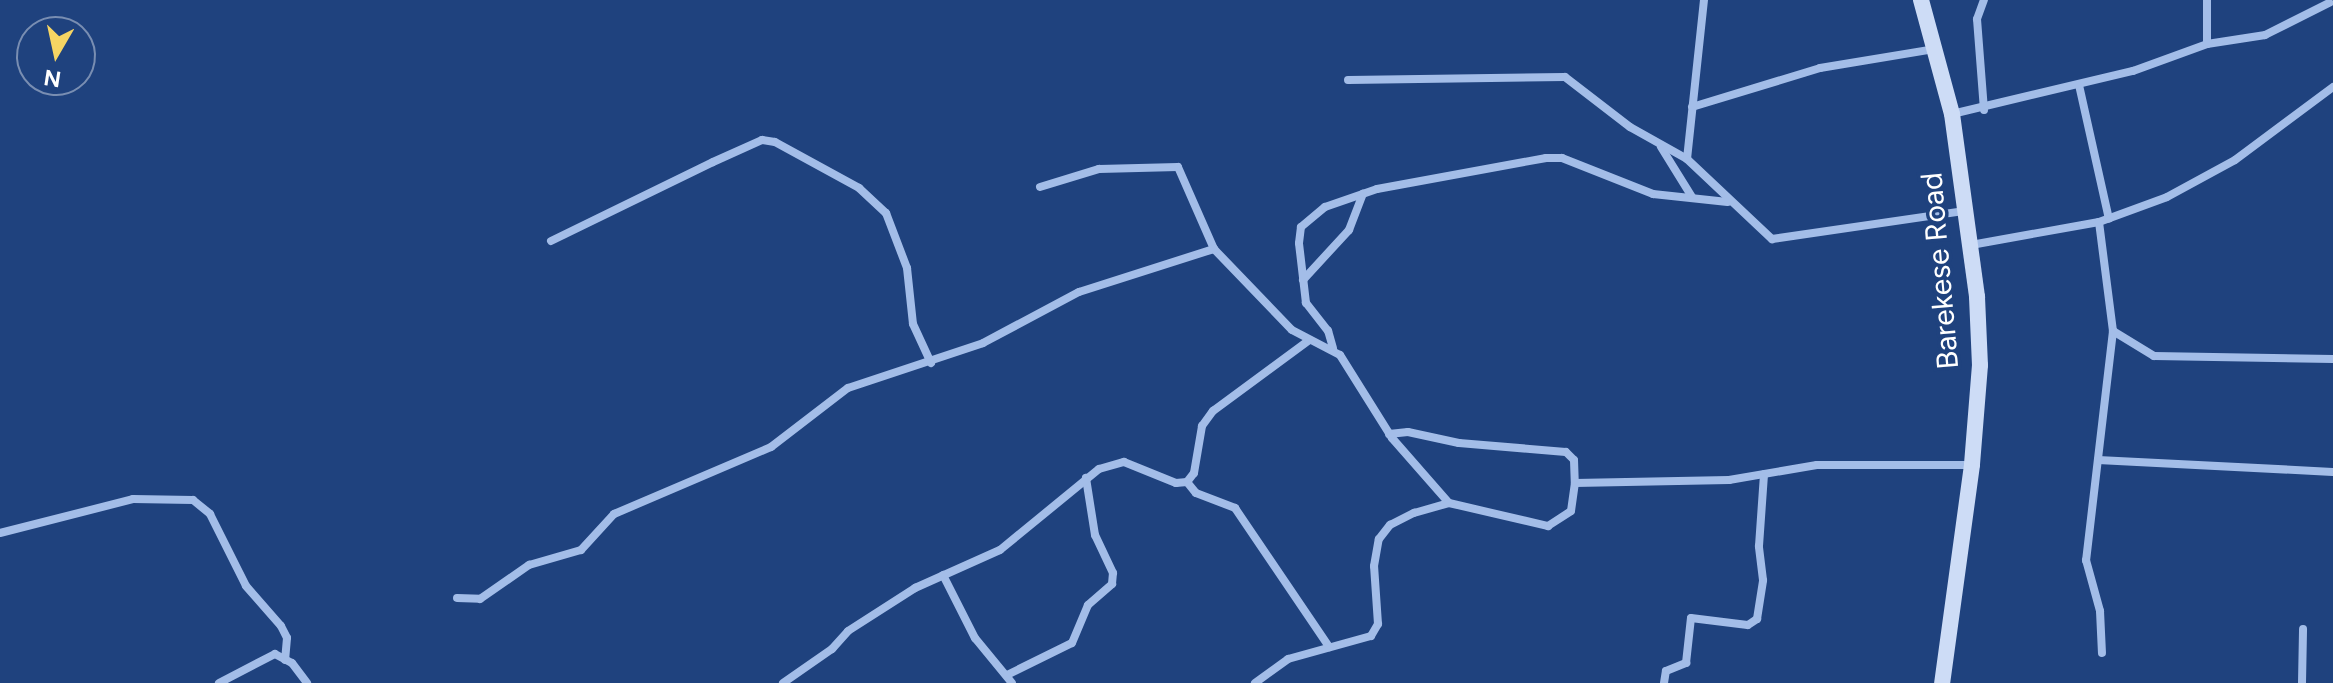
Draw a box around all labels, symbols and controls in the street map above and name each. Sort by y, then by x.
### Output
north arrow [16,16,96,96]
text: N [42,64,63,93]
street label: Barekese Road [1913,171,1967,371]

